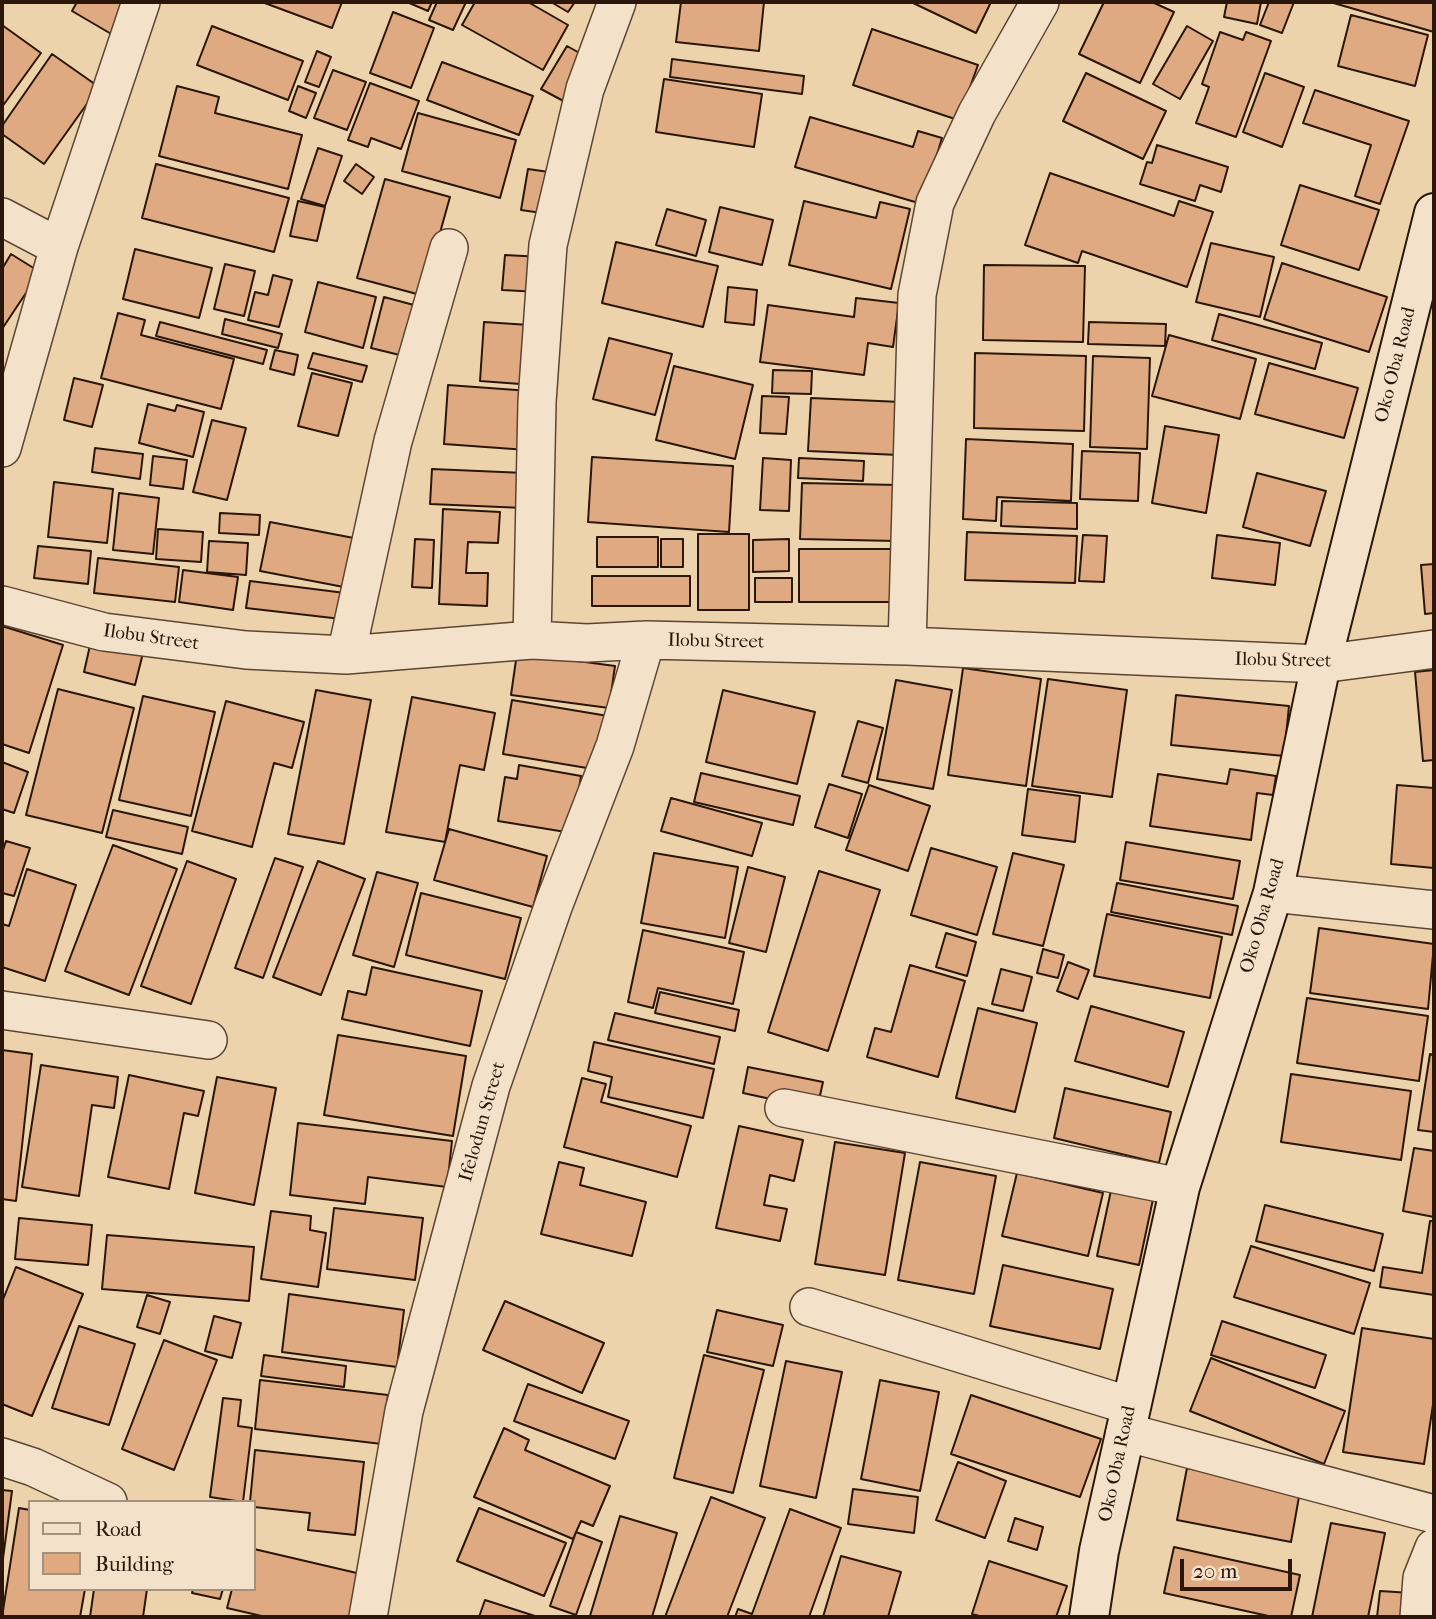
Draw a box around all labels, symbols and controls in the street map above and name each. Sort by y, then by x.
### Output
street label: Oko Oba Road [1371,305,1421,425]
street label: Ilobu Street [101,620,201,656]
street label: Ilobu Street [667,630,765,654]
street label: Ilobu Street [1234,649,1332,673]
street label: Oko Oba Road [1236,856,1290,976]
street label: Ifelodun Street [455,1059,511,1185]
street label: Oko Oba Road [1095,1404,1141,1524]
legend [28,1500,256,1591]
text: Road [95,1517,142,1541]
scale bar [1184,1546,1296,1590]
text: Building [95,1552,173,1576]
text: 20 m [1193,1559,1237,1583]

